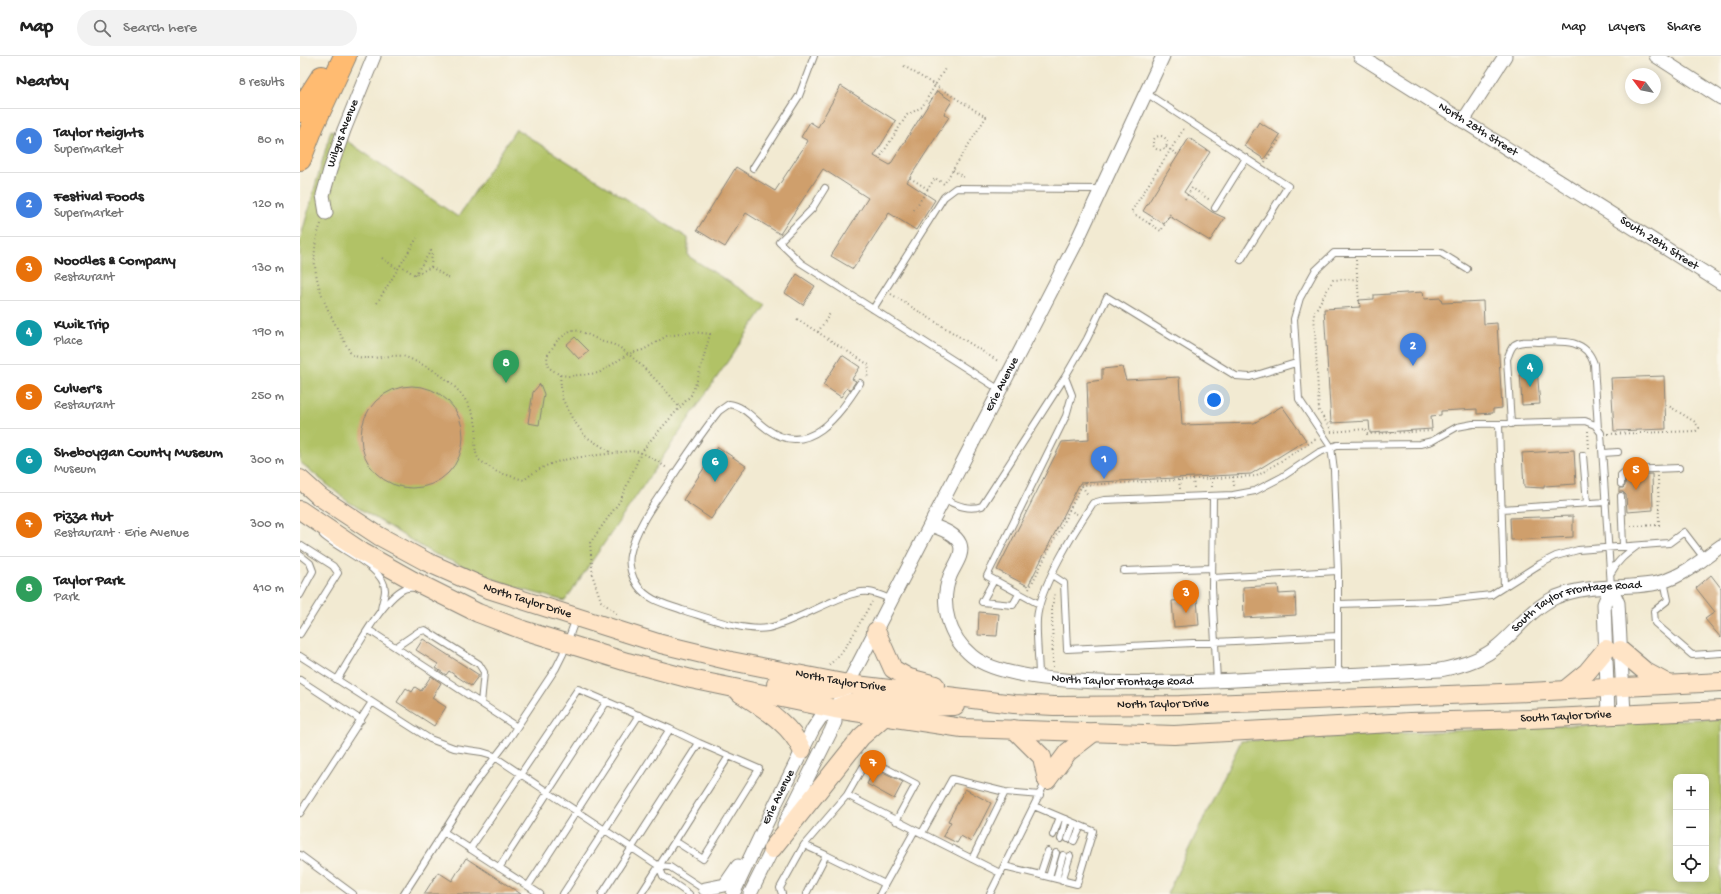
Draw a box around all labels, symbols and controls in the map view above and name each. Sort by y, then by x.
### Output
search box [77,10,357,46]
text: Map [20,16,53,39]
icon: search [91,17,113,39]
text: Search here [123,19,197,37]
text: Map [1562,19,1586,36]
text: Layers [1608,19,1645,36]
text: Share [1667,19,1701,36]
north arrow [1625,68,1661,104]
text: Nearby [16,72,69,92]
text: 8 results [239,75,284,90]
street label: Wilgus Avenue [324,97,363,169]
street label: North 28th Street [1435,100,1521,161]
text: Taylor Heights [54,124,143,142]
text: 1 [26,133,32,148]
text: 80 m [257,133,284,148]
text: Supermarket [54,142,123,157]
text: Festival Foods [54,188,144,206]
text: 2 [26,197,32,212]
text: 120 m [253,197,284,212]
text: Supermarket [54,206,123,221]
street label: South 28th Street [1617,214,1702,274]
text: Noodles & Company [54,252,176,270]
text: 3 [26,261,32,276]
text: 130 m [252,261,284,276]
text: Restaurant [54,270,114,285]
text: Kwik Trip [54,316,109,334]
text: 4 [26,325,32,340]
text: 190 m [253,325,284,340]
pin: 2 [1400,333,1426,366]
text: Place [54,334,82,349]
pin: 8 [493,350,519,383]
street label: Erie Avenue [983,354,1023,414]
pin: 4 [1517,354,1543,387]
text: Culver's [54,380,101,398]
text: 5 [26,389,32,404]
text: 250 m [251,389,284,404]
your location [1204,390,1224,410]
text: Restaurant [54,398,114,413]
text: Sheboygan County Museum [54,444,223,462]
pin: 1 [1091,446,1117,479]
pin: 6 [702,449,728,482]
text: 6 [26,453,32,468]
text: 300 m [250,453,284,468]
pin: 5 [1623,457,1649,490]
text: Museum [54,462,96,477]
text: Pizza Hut [54,508,112,526]
text: 7 [26,517,32,532]
text: 300 m [250,517,284,532]
text: Restaurant · Erie Avenue [54,526,189,541]
text: Taylor Park [54,572,124,590]
street label: South Taylor Frontage Road [1509,578,1643,636]
pin: 3 [1173,580,1199,613]
text: 8 [25,581,33,596]
text: 410 m [253,581,284,596]
street label: North Taylor Drive [481,581,574,622]
text: Park [54,590,79,605]
street label: North Taylor Drive [794,667,888,696]
street label: North Taylor Frontage Road [1051,672,1194,690]
street label: North Taylor Drive [1117,697,1210,712]
street label: South Taylor Drive [1520,708,1612,726]
pin: 7 [860,750,886,783]
street label: Erie Avenue [760,767,799,827]
map controls [1673,774,1709,882]
button: + [1673,774,1709,810]
button: − [1673,810,1709,846]
button: locate [1673,846,1709,882]

